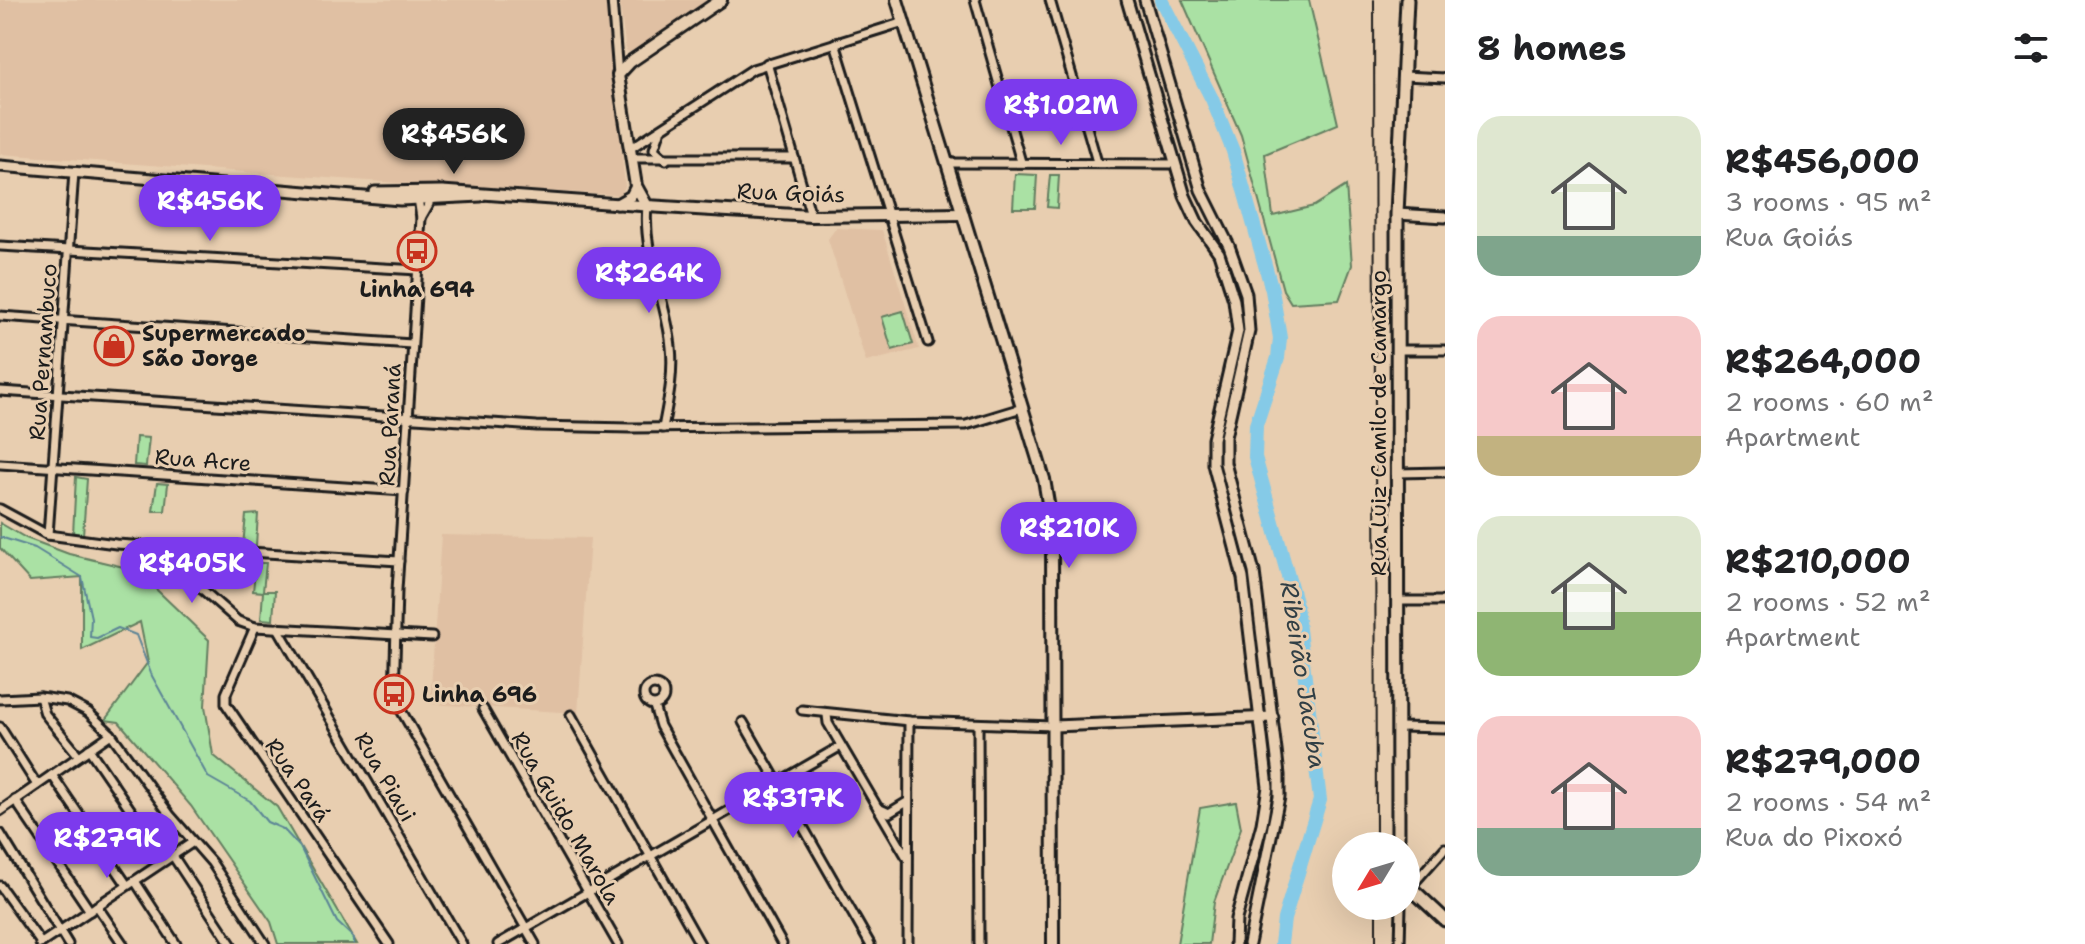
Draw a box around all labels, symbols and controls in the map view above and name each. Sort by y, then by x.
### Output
text: 8 homes [1477,25,1626,71]
icon: filters [2009,26,2053,70]
pin: R$1.02M [987,79,1135,147]
text: R$1.02M [1003,87,1119,122]
pin: R$456K [389,108,519,176]
text: R$456K [401,116,507,151]
text: R$456,000 [1725,138,1920,184]
icon: home [1541,148,1637,244]
pin: R$456K [145,175,275,243]
street label: Rua Goiás [736,177,846,209]
text: R$456K [157,183,263,218]
text: 3 rooms · 95 m² [1725,184,1932,219]
text: Rua Goiás [1725,219,1853,254]
bus stop icon: Linha 694 [396,230,438,272]
pin: R$264K [584,247,714,315]
text: R$264K [595,255,703,290]
street label: Rua Pernambuco [22,262,64,442]
street label: Rua Luiz Camilo de Camargo [1364,270,1393,576]
place label: Linha 694 [359,275,475,304]
place label: Supermercado São Jorge [142,319,305,373]
shop icon: Supermercado São Jorge [93,325,135,367]
text: R$264,000 [1725,338,1921,384]
icon: home [1541,348,1637,444]
street label: Rua Paraná [372,362,408,487]
text: 2 rooms · 60 m² [1725,384,1934,419]
text: Apartment [1725,419,1861,454]
street label: Rua Acre [154,442,252,478]
pin: R$210K [1004,502,1134,570]
text: R$210K [1019,510,1119,545]
pin: R$405K [127,537,257,605]
text: R$210,000 [1725,538,1911,584]
text: R$405K [138,545,246,580]
icon: home [1541,548,1637,644]
water label: Ribeirão Jacuba [1272,579,1334,771]
text: 2 rooms · 52 m² [1725,584,1931,619]
text: Apartment [1725,619,1861,654]
bus stop icon: Linha 696 [373,673,415,715]
place label: Linha 696 [422,680,537,709]
street label: Rua Guido Marola [505,726,628,910]
street label: Rua Piaui [348,727,422,827]
street label: Rua Pará [259,732,338,828]
text: R$279,000 [1725,738,1921,784]
icon: home [1541,748,1637,844]
pin: R$317K [728,772,858,840]
text: R$317K [742,780,844,815]
text: 2 rooms · 54 m² [1725,784,1931,819]
pin: R$279K [42,812,172,880]
text: Rua do Pixoxó [1725,819,1903,854]
text: R$279K [53,820,161,855]
north arrow [1332,832,1420,920]
map controls [1332,832,1420,920]

